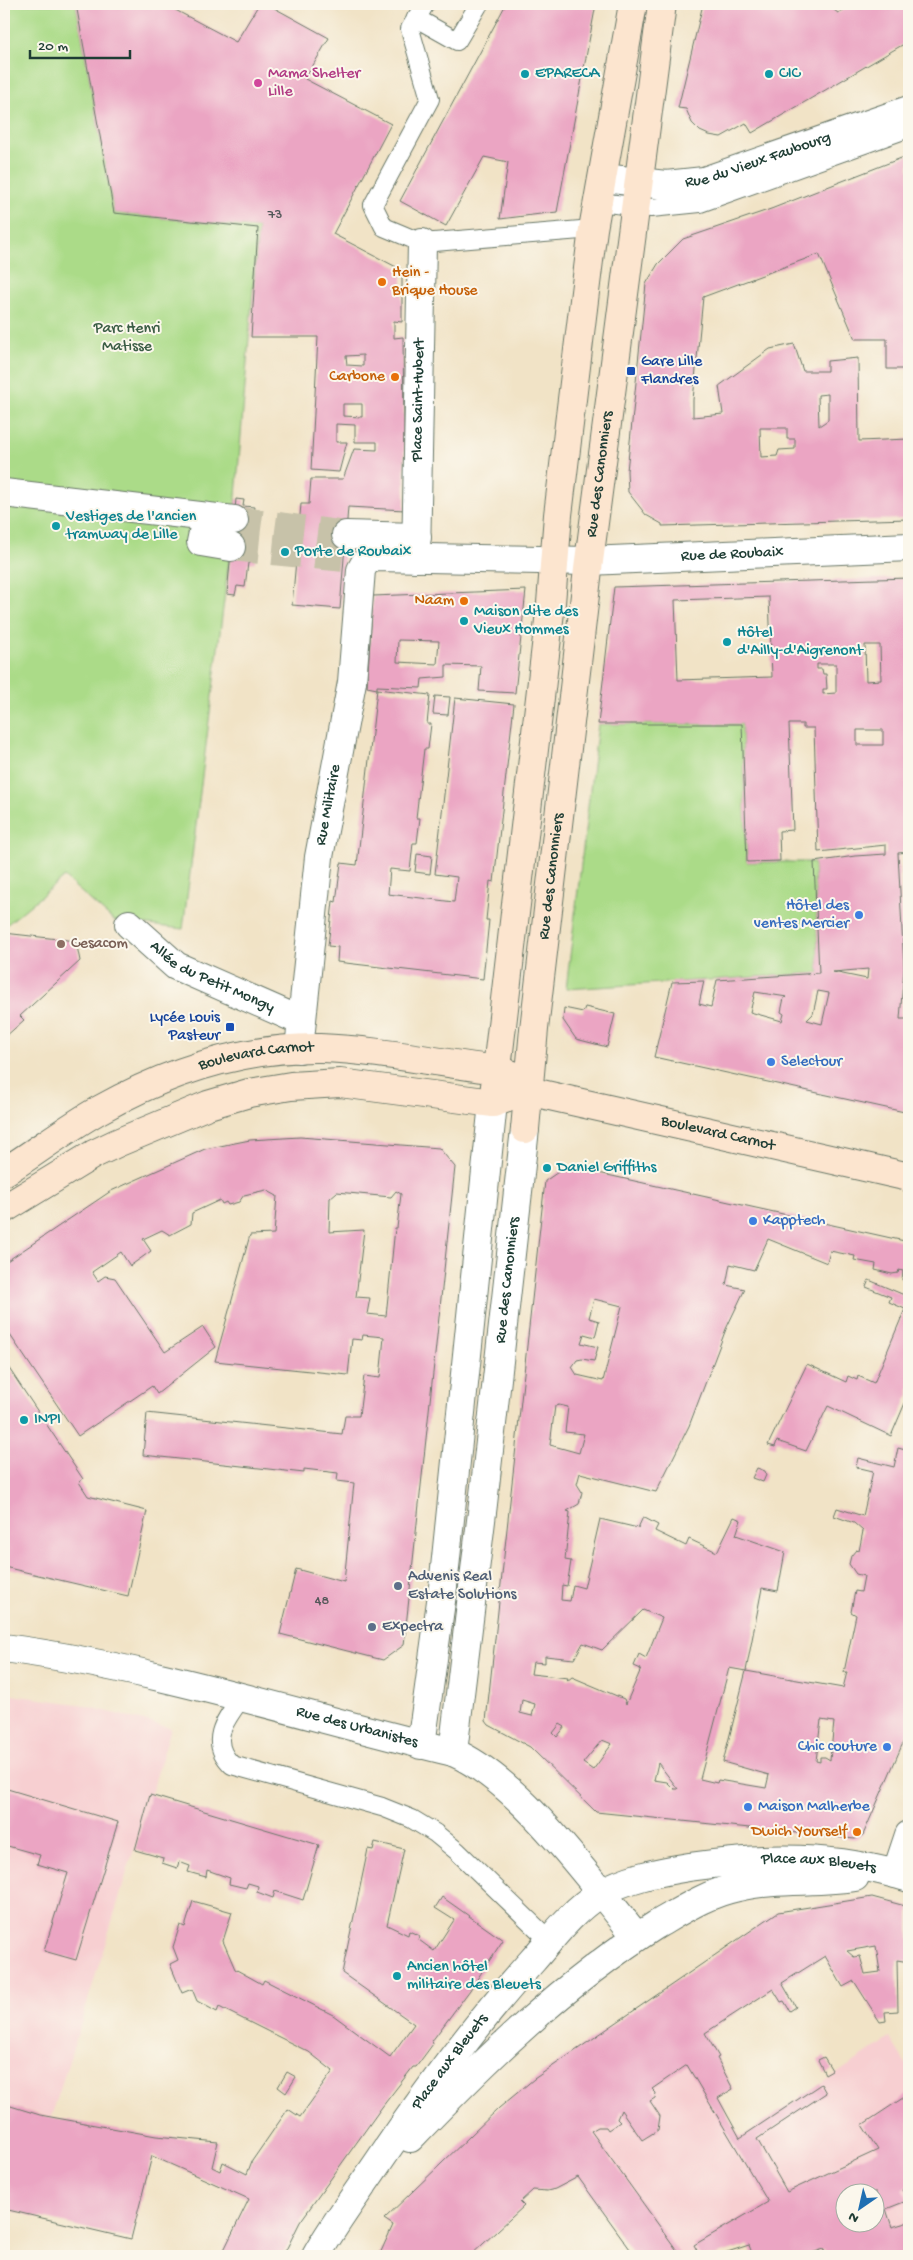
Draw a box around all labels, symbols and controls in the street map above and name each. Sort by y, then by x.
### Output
scale bar [30,28,130,60]
text: 20 m [38,38,68,56]
place label: Mama Shelter Lille [268,65,362,102]
place label: EPARECA [535,65,601,84]
place label: CIC [779,65,802,84]
marker: EPARECA [519,68,531,80]
marker: CIC [763,68,775,80]
marker: Mama Shelter Lille [252,77,264,89]
street label: Rue du Vieux Faubourg [684,128,833,192]
house number: 73 [267,207,282,224]
place label: Hein - Brique House [391,264,478,301]
marker: Hein - Brique House [376,276,388,288]
park label: Parc Henri Matisse [93,320,160,357]
street label: Place Saint-Hubert [408,337,430,463]
place label: Gare Lille Flandres [640,353,703,390]
marker: Gare Lille Flandres [625,365,637,377]
place label: Carbone [329,368,386,387]
marker: Carbone [389,371,401,383]
street label: Rue des Canonniers [583,409,618,539]
place label: Vestiges de l'ancien tramway de Lille [65,508,197,545]
marker: Vestiges de l'ancien tramway de Lille [50,520,62,532]
place label: Porte de Roubaix [294,543,412,562]
street label: Rue de Roubaix [680,543,785,566]
marker: Porte de Roubaix [279,546,291,558]
place label: Naam [414,592,455,611]
marker: Naam [458,595,470,607]
place label: Maison dite des Vieux Hommes [473,603,579,640]
marker: Maison dite des Vieux Hommes [458,615,470,627]
place label: Hôtel d'Ailly-d'Aigrenont [737,624,864,661]
marker: Hôtel d'Ailly-d'Aigrenont [721,636,733,648]
street label: Rue Militaire [312,762,346,847]
street label: Rue des Canonniers [535,811,569,941]
place label: Hôtel des ventes Mercier [754,897,850,934]
marker: Hôtel des ventes Mercier [853,909,865,921]
place label: Cesacom [71,935,128,954]
street label: Allée du Petit Mongy [145,937,277,1018]
marker: Cesacom [55,938,67,950]
place label: Lycée Louis Pasteur [149,1009,221,1046]
marker: Lycée Louis Pasteur [224,1021,236,1033]
street label: Boulevard Carnot [195,1038,315,1076]
place label: Selectour [781,1053,843,1072]
marker: Selectour [765,1056,777,1068]
street label: Boulevard Carnot [658,1112,778,1156]
place label: Daniel Griffiths [556,1159,658,1178]
marker: Daniel Griffiths [541,1162,553,1174]
place label: Kapptech [763,1212,826,1231]
street label: Rue des Canonniers [492,1215,525,1345]
marker: Kapptech [747,1215,759,1227]
place label: INPI [34,1411,61,1430]
marker: INPI [18,1414,30,1426]
place label: Advenis Real Estate Solutions [408,1568,518,1605]
marker: Advenis Real Estate Solutions [392,1580,404,1592]
house number: 48 [315,1593,329,1610]
place label: Expectra [382,1618,444,1637]
marker: Expectra [366,1621,378,1633]
street label: Rue des Urbanistes [294,1702,421,1753]
place label: Chic couture [798,1738,878,1757]
marker: Chic couture [881,1741,893,1753]
place label: Maison Malherbe [758,1798,871,1817]
marker: Maison Malherbe [742,1801,754,1813]
place label: Dwich Yourself [750,1823,848,1842]
marker: Dwich Yourself [851,1826,863,1838]
street label: Place aux Bleuets [760,1850,879,1879]
place label: Ancien hôtel militaire des Bleuets [407,1958,542,1995]
marker: Ancien hôtel militaire des Bleuets [391,1970,403,1982]
street label: Place aux Bleuets [407,2009,493,2115]
north arrow [836,2182,886,2232]
text: N [846,2207,863,2226]

